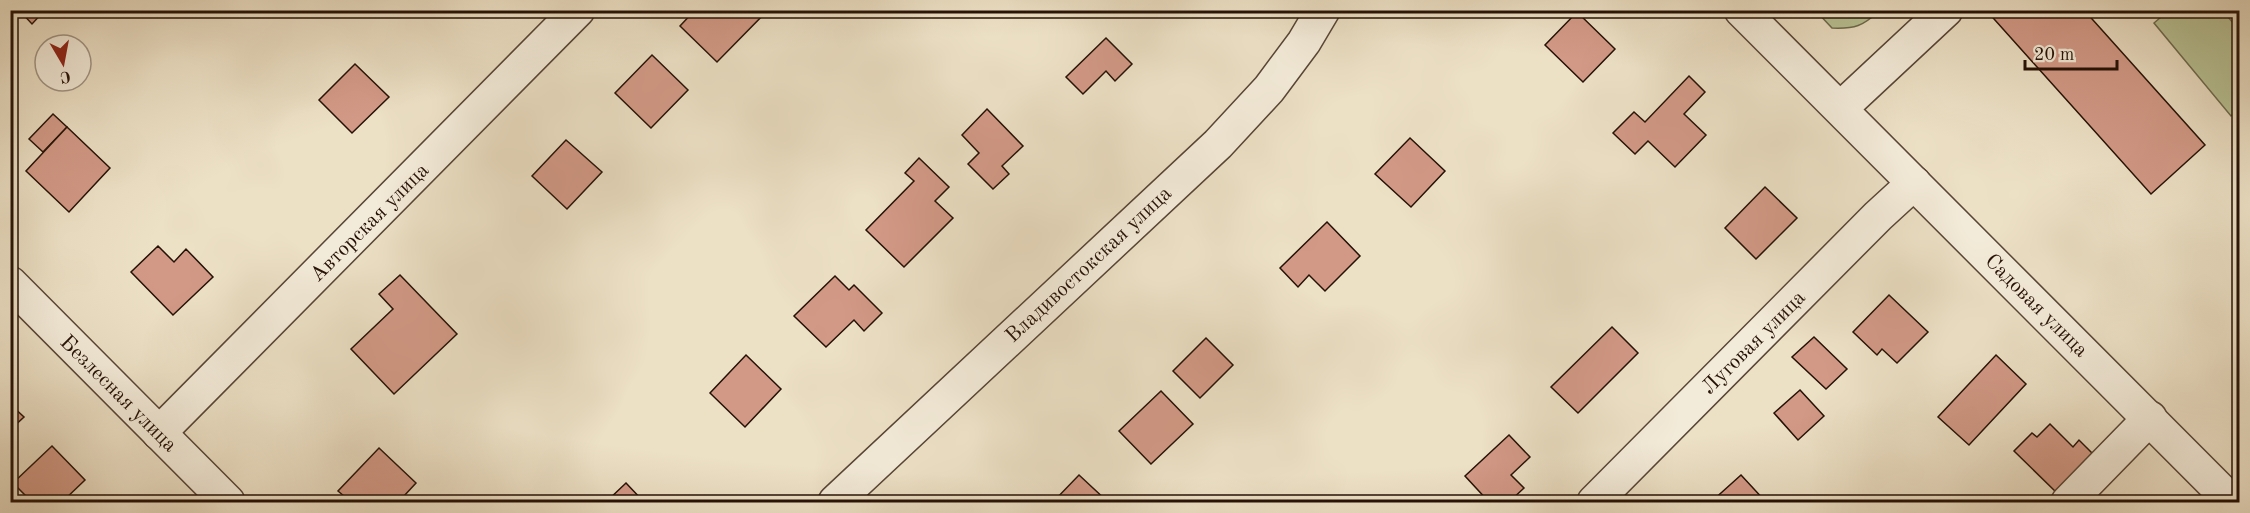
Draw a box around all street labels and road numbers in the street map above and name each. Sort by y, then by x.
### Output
street label: Авторская улица [307,160,433,286]
street label: Владивостокская улица [1002,183,1176,347]
street label: Садовая улица [1980,251,2091,362]
street label: Луговая улица [1698,287,1810,399]
street label: Безлесная улица [56,332,180,456]

